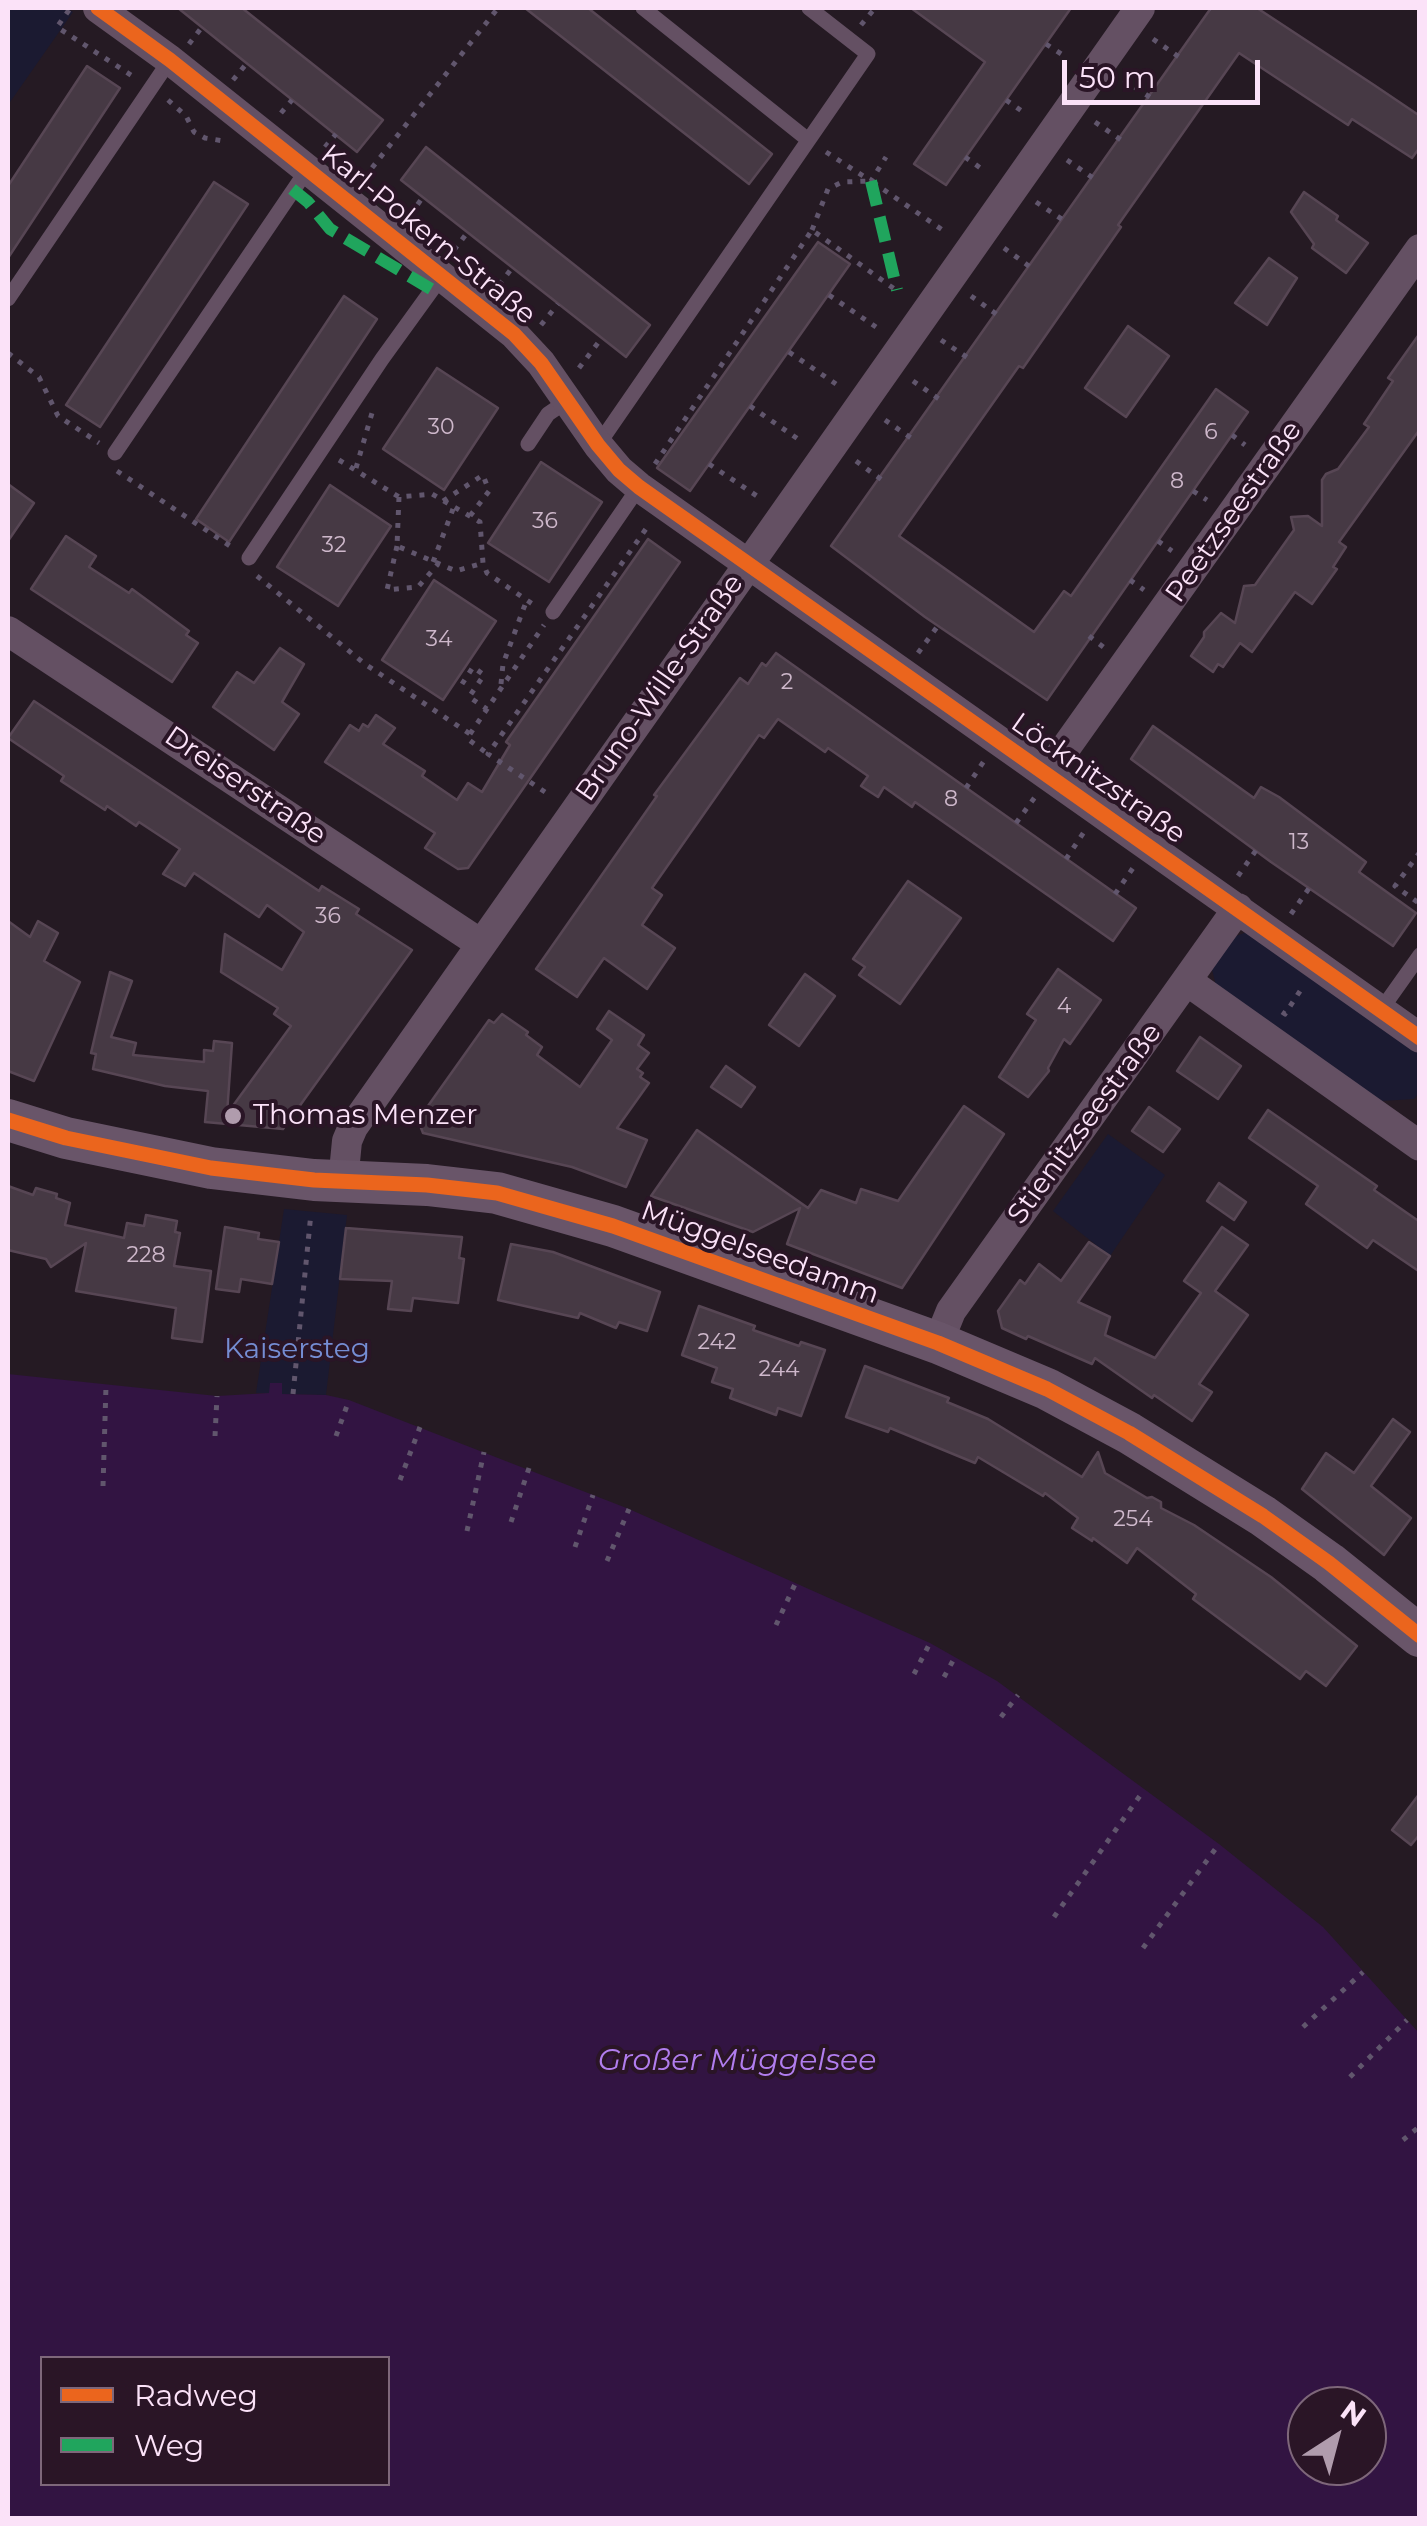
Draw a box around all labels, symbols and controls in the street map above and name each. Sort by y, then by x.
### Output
scale bar [1067,40,1264,102]
text: 50 m [1079,59,1156,96]
street label: Karl-Pokern-Straße [314,138,542,332]
house number: 30 [428,415,454,441]
street label: Peetzseestraße [1159,415,1309,609]
house number: 6 [1204,420,1218,446]
house number: 8 [1170,469,1184,495]
house number: 36 [532,509,558,535]
house number: 32 [322,533,346,559]
street label: Bruno-Wille-Straße [569,568,751,808]
house number: 34 [426,627,452,653]
house number: 2 [781,670,793,696]
street label: Löcknitzstraße [1004,706,1192,852]
street label: Dreiserstraße [158,720,332,852]
house number: 8 [944,787,958,813]
house number: 13 [1289,830,1309,856]
house number: 36 [315,904,341,930]
house number: 4 [1057,994,1071,1020]
street label: Stienitzseestraße [1001,1017,1169,1231]
place label: Thomas Menzer [253,1099,478,1133]
marker: Thomas Menzer [222,1105,244,1127]
street label: Müggelseedamm [636,1194,884,1312]
house number: 228 [126,1243,166,1269]
house number: 242 [698,1330,736,1356]
park label: Kaisersteg [224,1333,370,1367]
house number: 244 [758,1357,800,1383]
house number: 254 [1113,1507,1153,1533]
water label: Großer Müggelsee [598,2043,876,2079]
legend [40,2356,390,2486]
text: Radweg [134,2377,258,2414]
north arrow [1287,2386,1387,2486]
text: N [1334,2393,1373,2434]
text: Weg [134,2427,204,2464]

